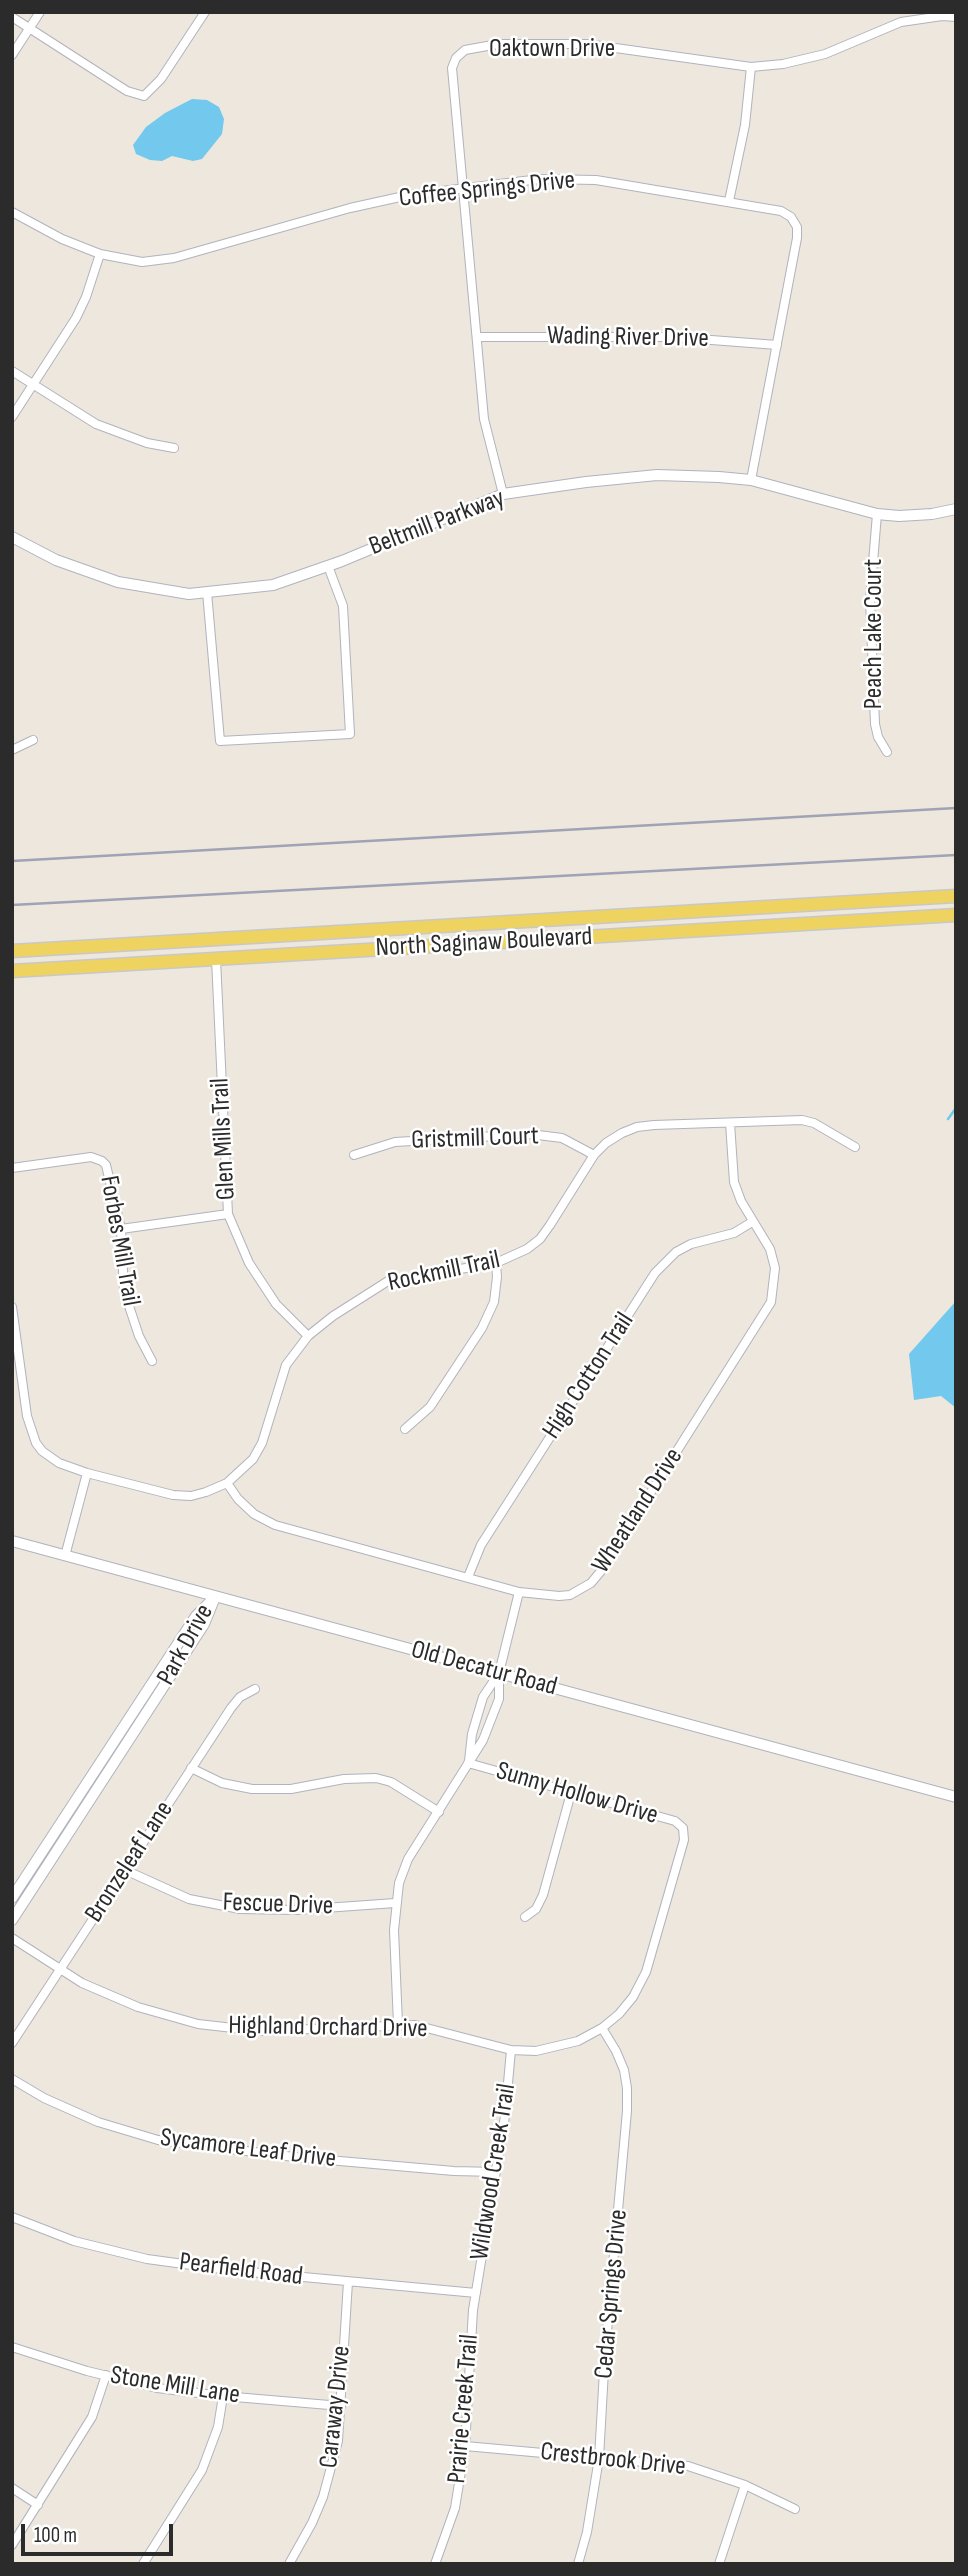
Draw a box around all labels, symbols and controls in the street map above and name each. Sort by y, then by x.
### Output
street label: Oaktown Drive [489,33,615,65]
street label: Coffee Springs Drive [397,165,577,215]
street label: Wading River Drive [547,321,709,355]
street label: Beltmill Parkway [365,483,509,563]
street label: Peach Lake Court [858,559,890,709]
street label: North Saginaw Boulevard [375,922,593,964]
street label: Glen Mills Trail [205,1077,243,1201]
street label: Gristmill Court [411,1121,539,1157]
street label: Forbes Mill Trail [92,1173,146,1309]
street label: Rockmill Trail [385,1245,503,1299]
street label: High Cotton Trail [537,1307,641,1445]
street label: Wheatland Drive [586,1443,690,1579]
street label: Park Drive [151,1599,221,1691]
street label: Old Decatur Road [408,1635,560,1703]
street label: Sunny Hollow Drive [493,1756,661,1832]
street label: Bronzeleaf Lane [79,1796,181,1928]
street label: Fescue Drive [222,1887,334,1923]
street label: Highland Orchard Drive [228,2011,428,2045]
street label: Wildwood Creek Trail [465,2081,523,2263]
street label: Sycamore Leaf Drive [158,2123,338,2175]
street label: Cedar Springs Drive [589,2208,635,2380]
street label: Pearfield Road [177,2247,305,2293]
street label: Prairie Creek Trail [442,2333,486,2485]
street label: Caraway Drive [314,2344,358,2470]
street label: Stone Mill Lane [108,2360,242,2412]
street label: Crestbrook Drive [539,2437,687,2483]
scale bar [24,2510,177,2554]
text: 100 m [34,2523,77,2548]

